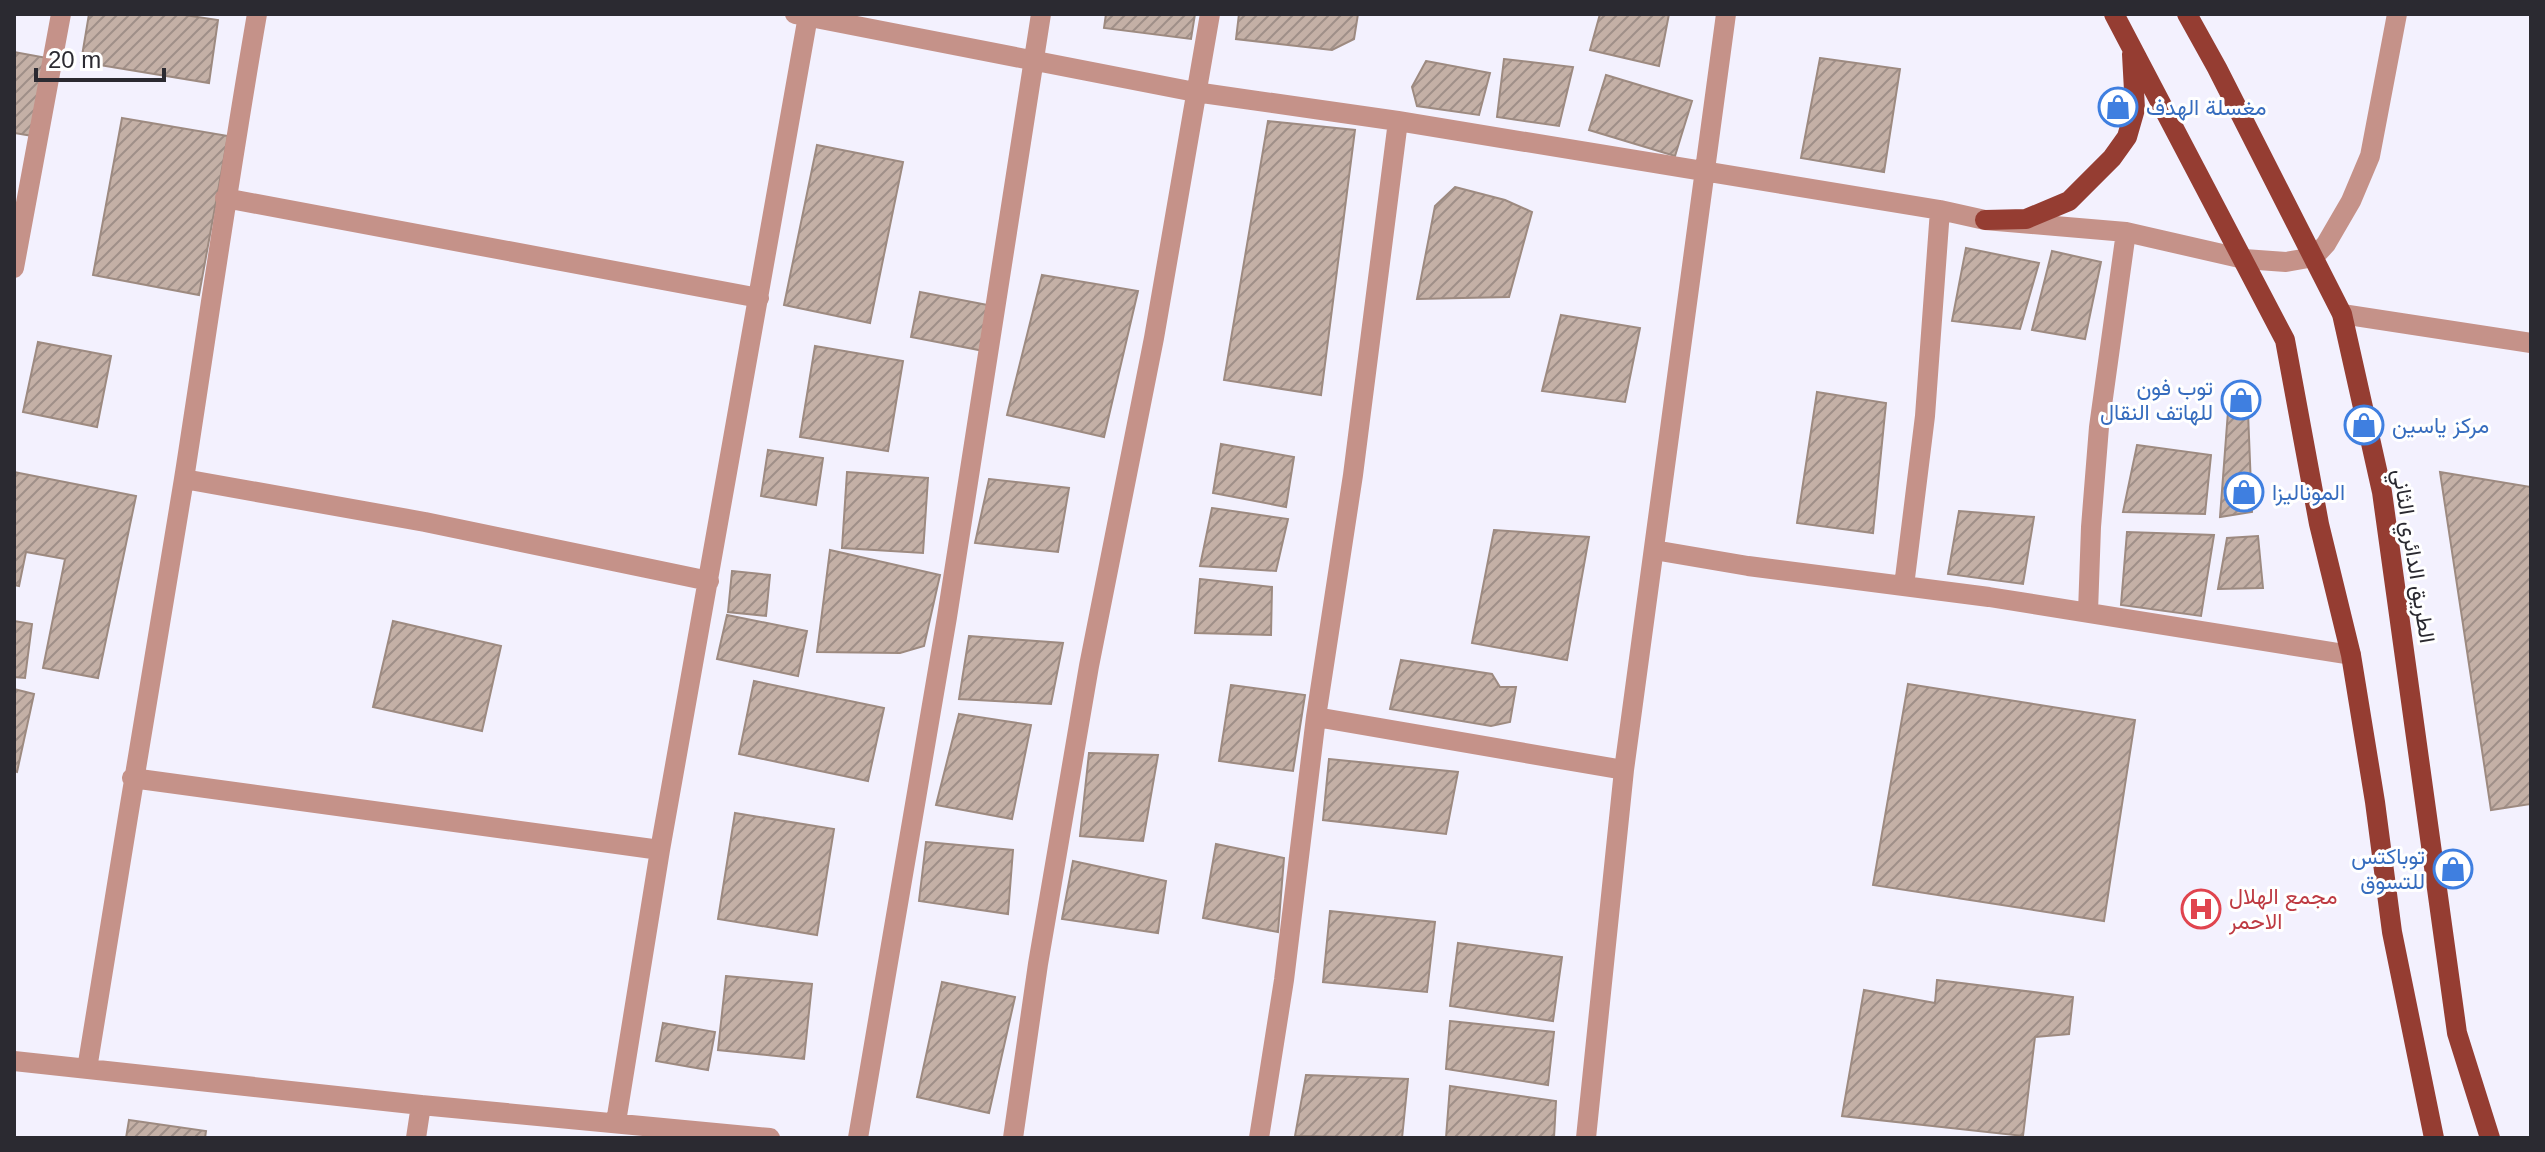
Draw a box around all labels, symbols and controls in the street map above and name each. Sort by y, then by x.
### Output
scale bar [36,32,164,82]
text: 20 m [48,46,101,73]
shop icon: مغسلة الهدف [2097,86,2139,128]
place label: مغسلة الهدف [2146,95,2267,121]
place label: توب فون للهاتف النقال [2100,375,2213,426]
shop icon: توب فون للهاتف النقال [2220,379,2262,421]
shop icon: مركز ياسين [2343,404,2385,446]
place label: مركز ياسين [2392,413,2489,439]
street label: الطريق الدائري الثاني [2382,467,2440,646]
shop icon: الموناليزا [2223,471,2265,513]
place label: الموناليزا [2272,480,2345,506]
place label: توباكتس للتسوق [2351,844,2425,895]
shop icon: توباكتس للتسوق [2432,848,2474,890]
place label: مجمع الهلال الاحمر [2228,884,2337,935]
hospital icon: مجمع الهلال الاحمر [2180,888,2222,930]

